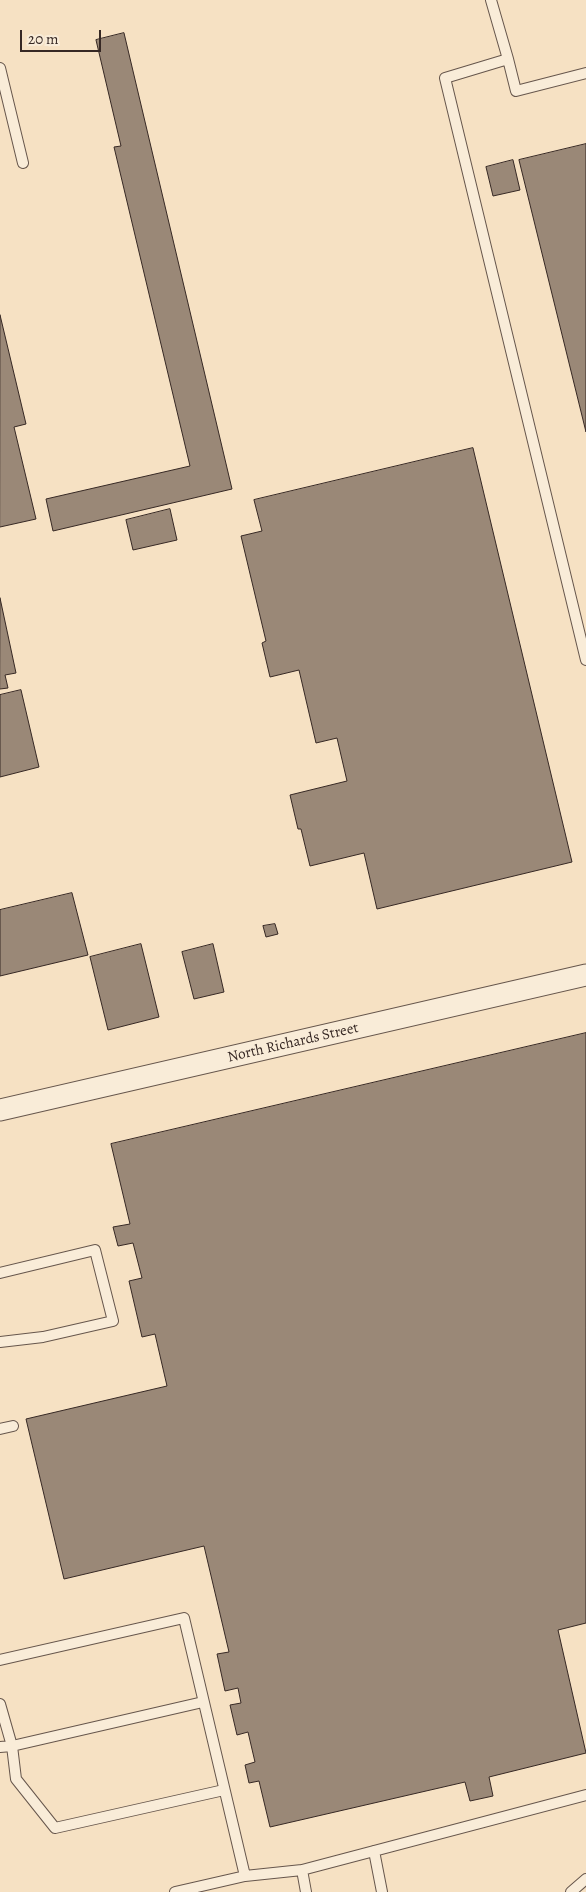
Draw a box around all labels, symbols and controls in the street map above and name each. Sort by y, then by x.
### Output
scale bar [22,20,104,52]
text: 20 m [28,29,59,49]
street label: North Richards Street [226,1019,360,1067]

